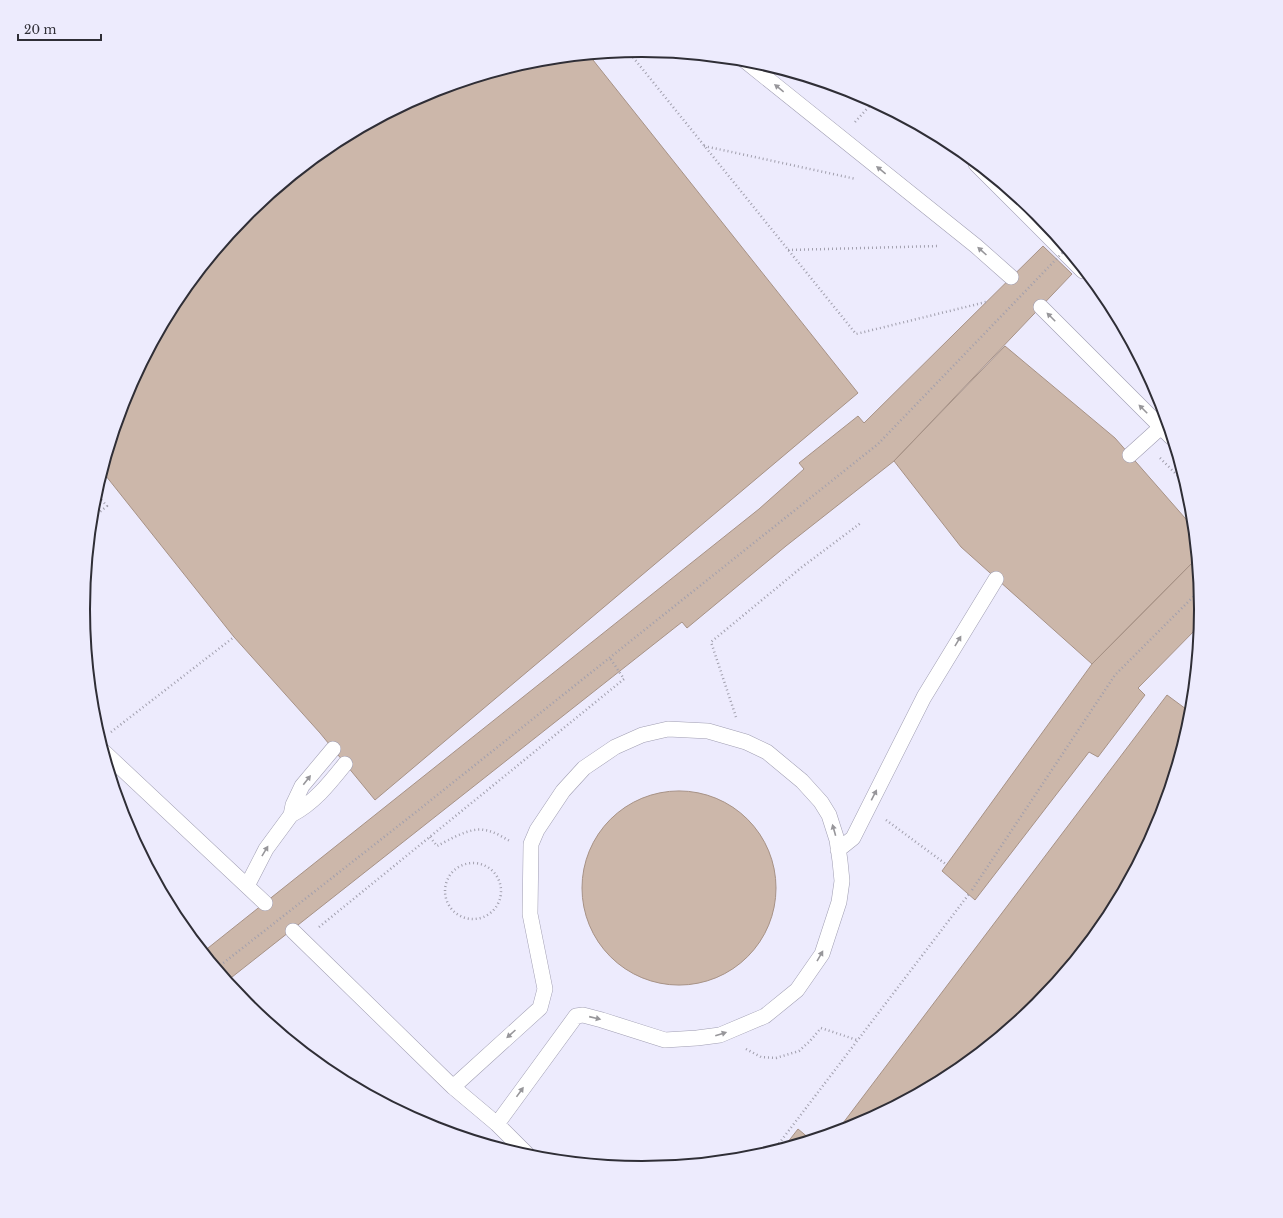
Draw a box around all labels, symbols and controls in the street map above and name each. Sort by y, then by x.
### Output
scale bar [18,16,101,42]
text: 20 m [24,22,56,37]
one-way arrow [774,84,785,93]
one-way arrow [875,165,886,174]
one-way arrow [977,247,987,256]
one-way arrow [1047,312,1056,322]
one-way arrow [1138,404,1148,414]
one-way arrow [955,635,962,647]
one-way arrow [303,774,311,785]
one-way arrow [871,789,877,800]
one-way arrow [831,824,837,836]
one-way arrow [261,846,269,856]
one-way arrow [817,950,824,962]
one-way arrow [589,1015,601,1021]
one-way arrow [506,1030,517,1039]
one-way arrow [715,1031,727,1037]
one-way arrow [516,1087,524,1098]

